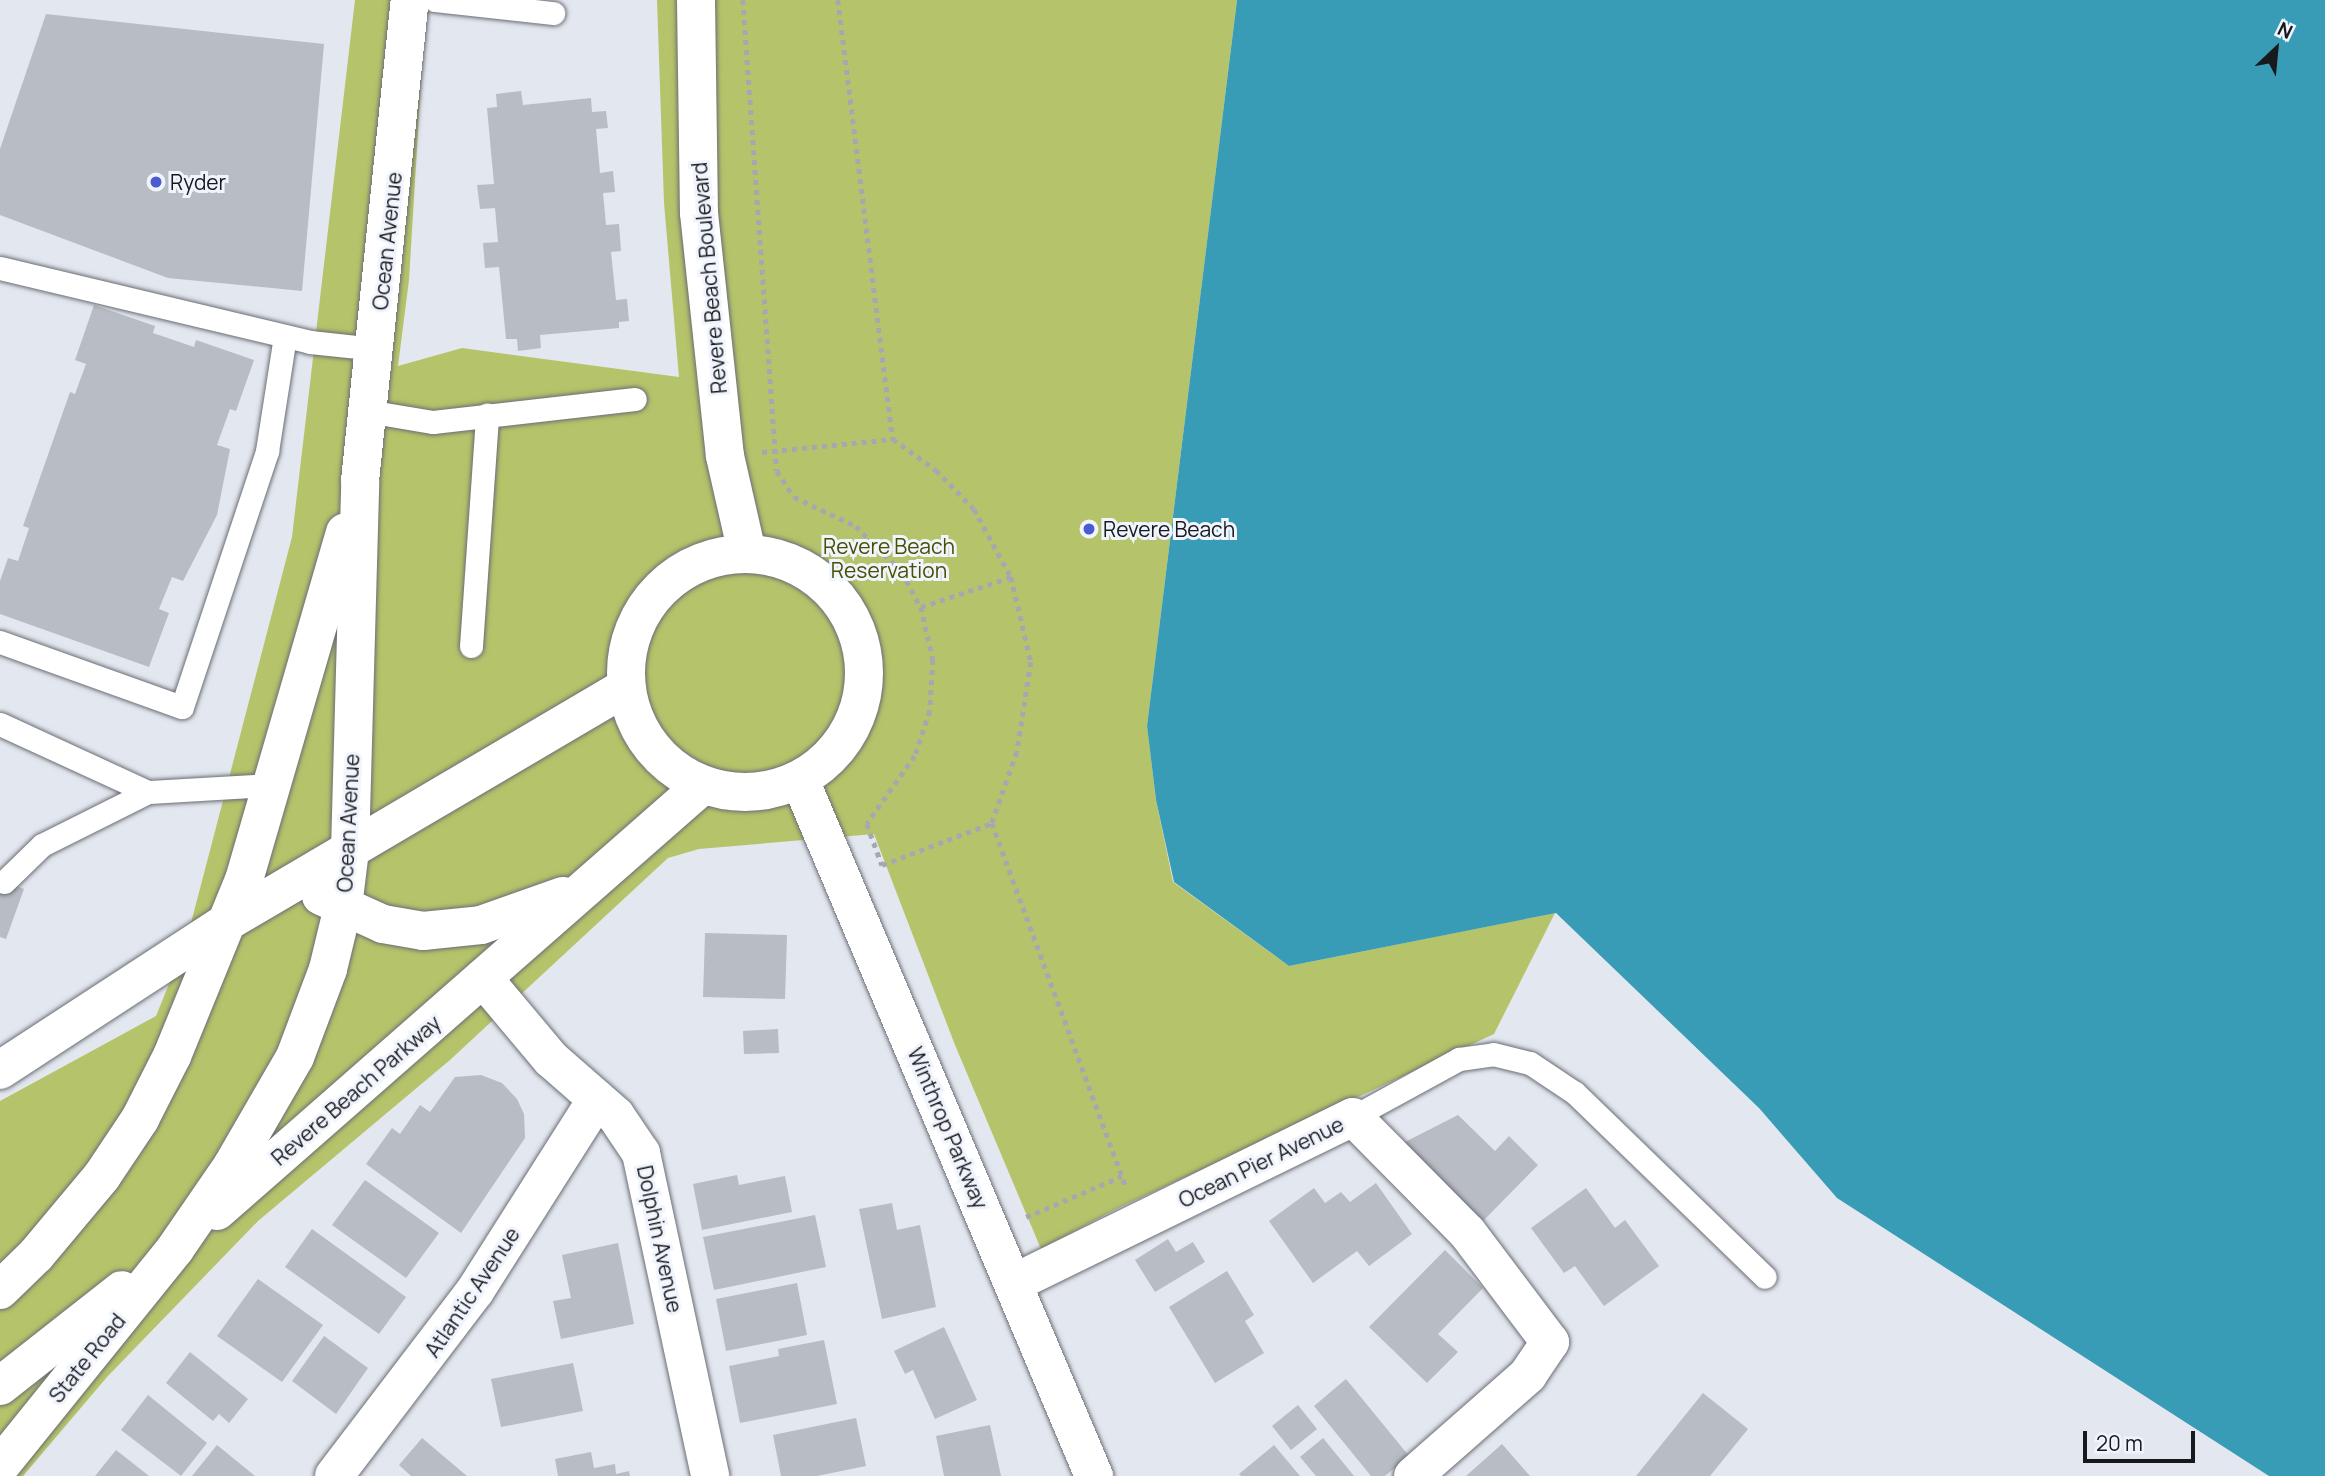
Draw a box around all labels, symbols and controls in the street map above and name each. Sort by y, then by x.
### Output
north arrow [2241,14,2311,84]
text: N [2273,15,2297,45]
street label: Revere Beach Boulevard [686,161,732,395]
place label: Ryder [170,169,226,195]
street label: Ocean Avenue [367,171,407,311]
marker: Ryder [148,174,164,190]
place label: Revere Beach [1103,516,1235,542]
marker: Revere Beach [1081,521,1097,537]
park label: Revere Beach Reservation [823,533,955,583]
street label: Ocean Avenue [332,753,364,893]
street label: Revere Beach Parkway [266,1010,446,1170]
street label: Winthrop Parkway [903,1043,993,1213]
street label: Ocean Pier Avenue [1174,1111,1348,1213]
street label: Dolphin Avenue [632,1163,688,1315]
street label: Atlantic Avenue [419,1222,525,1362]
street label: State Road [43,1308,131,1408]
scale bar [2087,1416,2199,1460]
text: 20 m [2096,1429,2143,1457]

